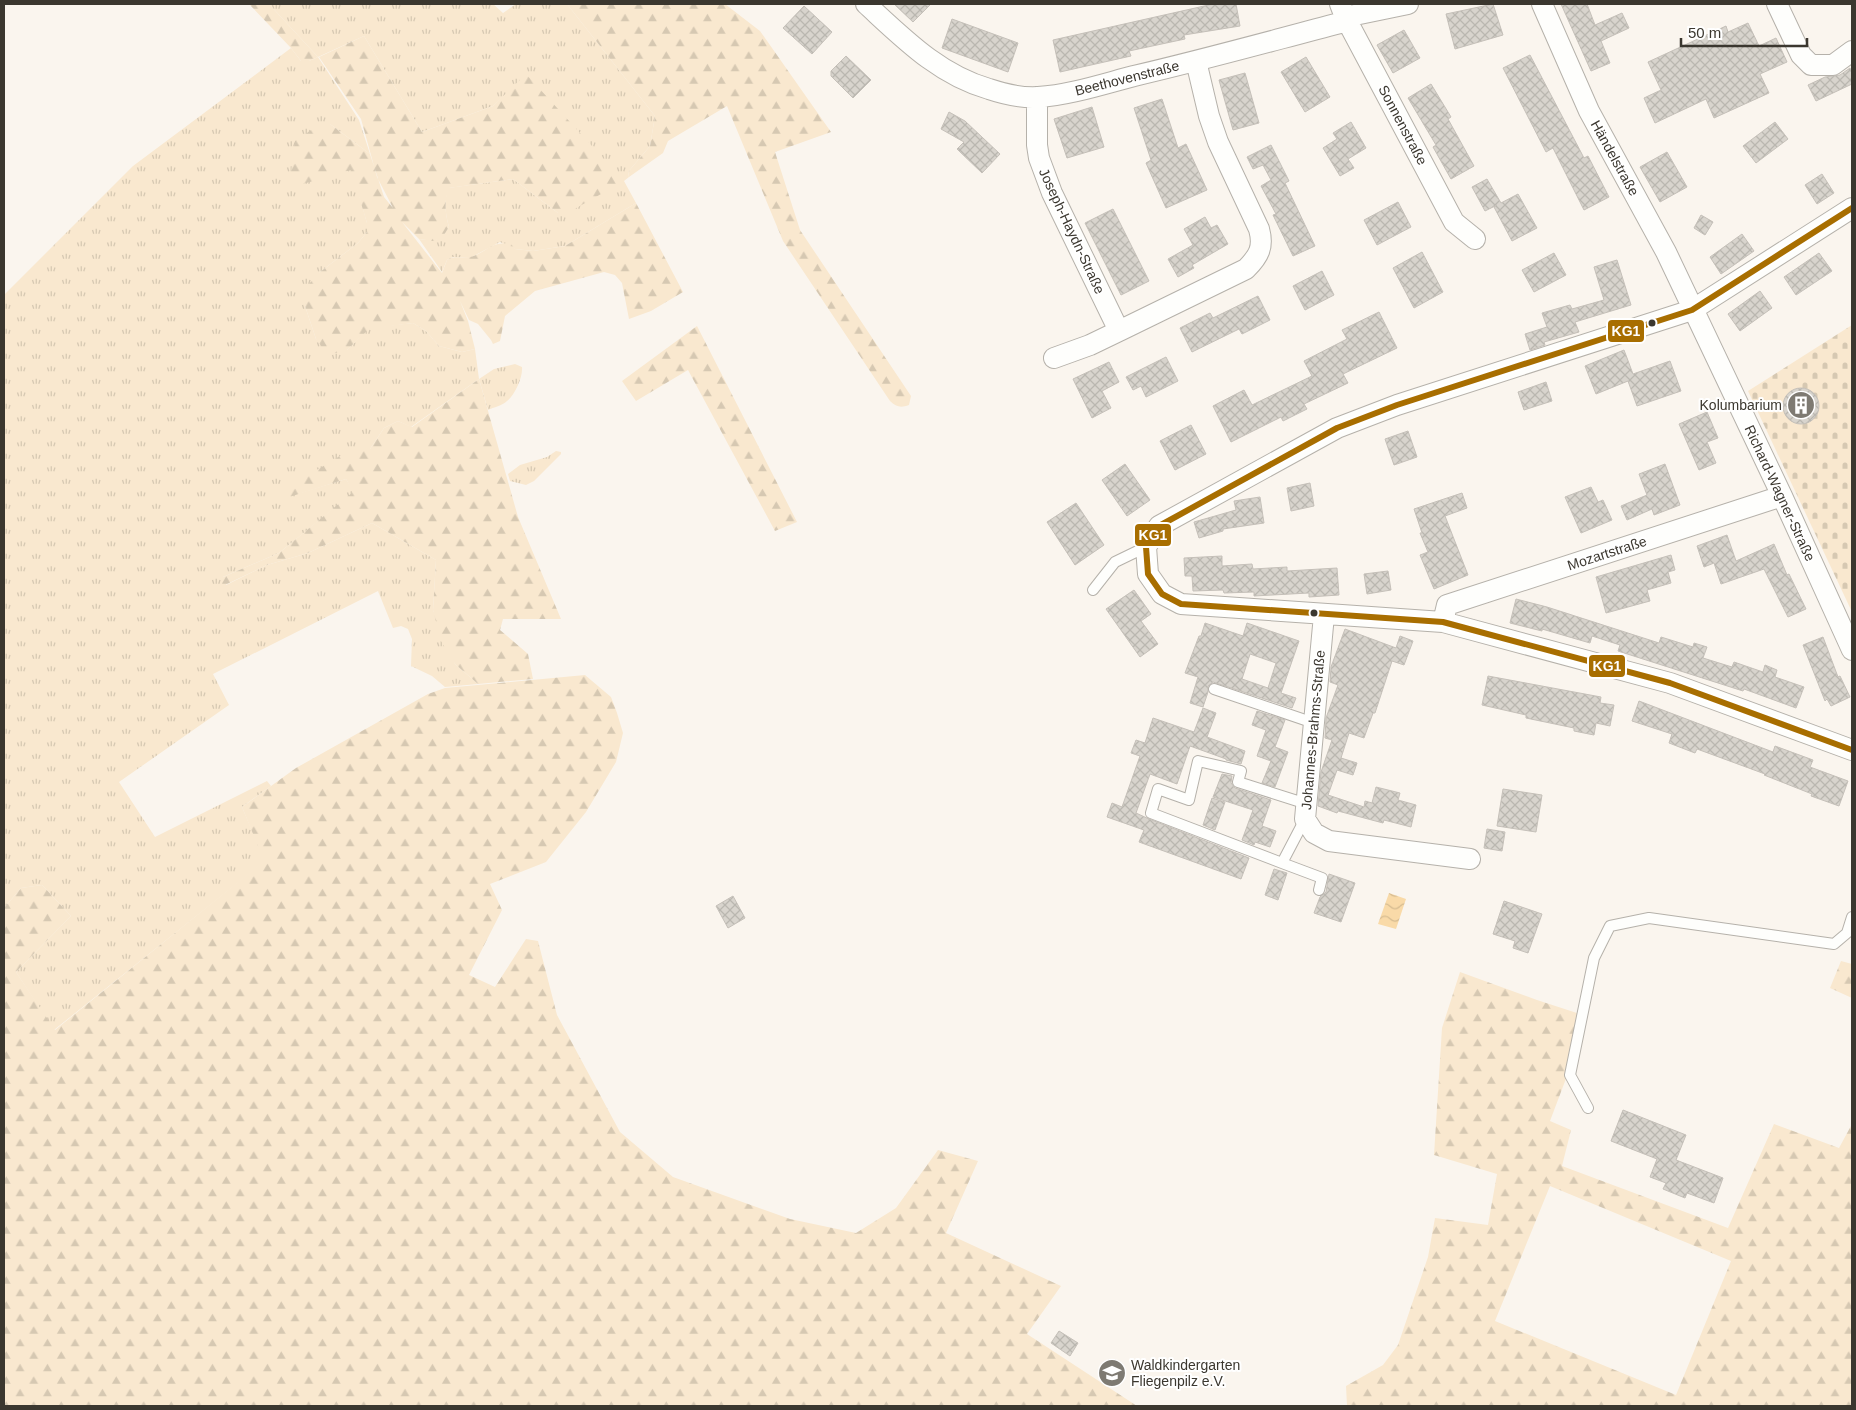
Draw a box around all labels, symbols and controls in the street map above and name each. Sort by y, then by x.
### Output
scale bar [1681,15,1807,47]
text: 50 m [1688,24,1721,41]
street label: Beethovenstraße [1073,57,1181,99]
street label: Sonnenstraße [1375,82,1431,168]
street label: Händelstraße [1588,117,1642,199]
street label: Joseph-Haydn-Straße [1036,166,1108,297]
unlabelled marker [1647,318,1657,328]
line badge: KG1 [1607,319,1645,343]
text: KG1 [1612,323,1641,339]
building icon: Kolumbarium [1786,390,1816,420]
place label: Kolumbarium [1700,397,1782,413]
street label: Richard-Wagner-Straße [1741,423,1819,564]
line badge: KG1 [1134,523,1172,547]
text: KG1 [1139,527,1168,543]
street label: Mozartstraße [1565,533,1649,573]
unlabelled marker [1309,608,1319,618]
street label: Johannes-Brahms-Straße [1298,649,1328,811]
line badge: KG1 [1588,654,1626,678]
text: KG1 [1593,658,1622,674]
place label: Waldkindergarten Fliegenpilz e.V. [1131,1357,1240,1389]
school or university icon: Waldkindergarten Fliegenpilz e.V. [1097,1358,1127,1388]

